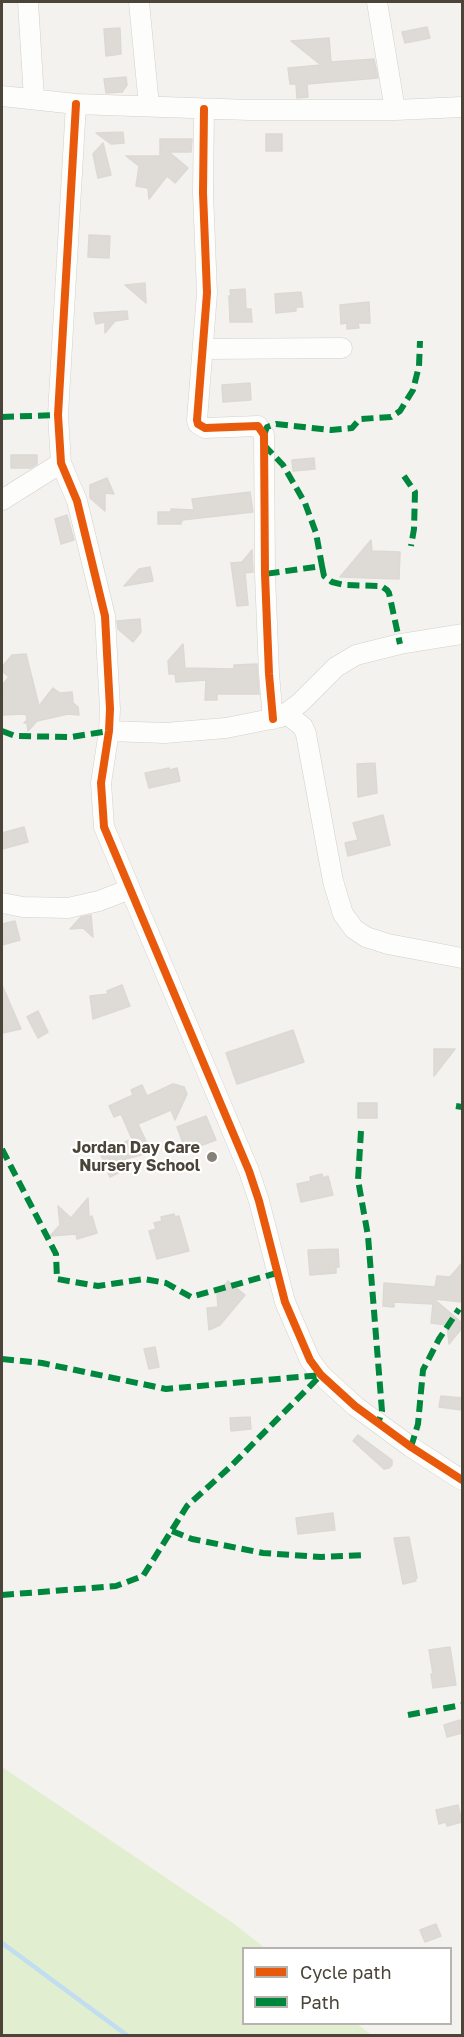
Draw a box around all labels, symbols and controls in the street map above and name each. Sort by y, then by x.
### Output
place label: Jordan Day Care Nursery School [72,1138,200,1176]
marker: Jordan Day Care Nursery School [205,1150,219,1164]
legend [242,1947,452,2025]
text: Cycle path [300,1961,392,1983]
text: Path [300,1991,340,2013]

